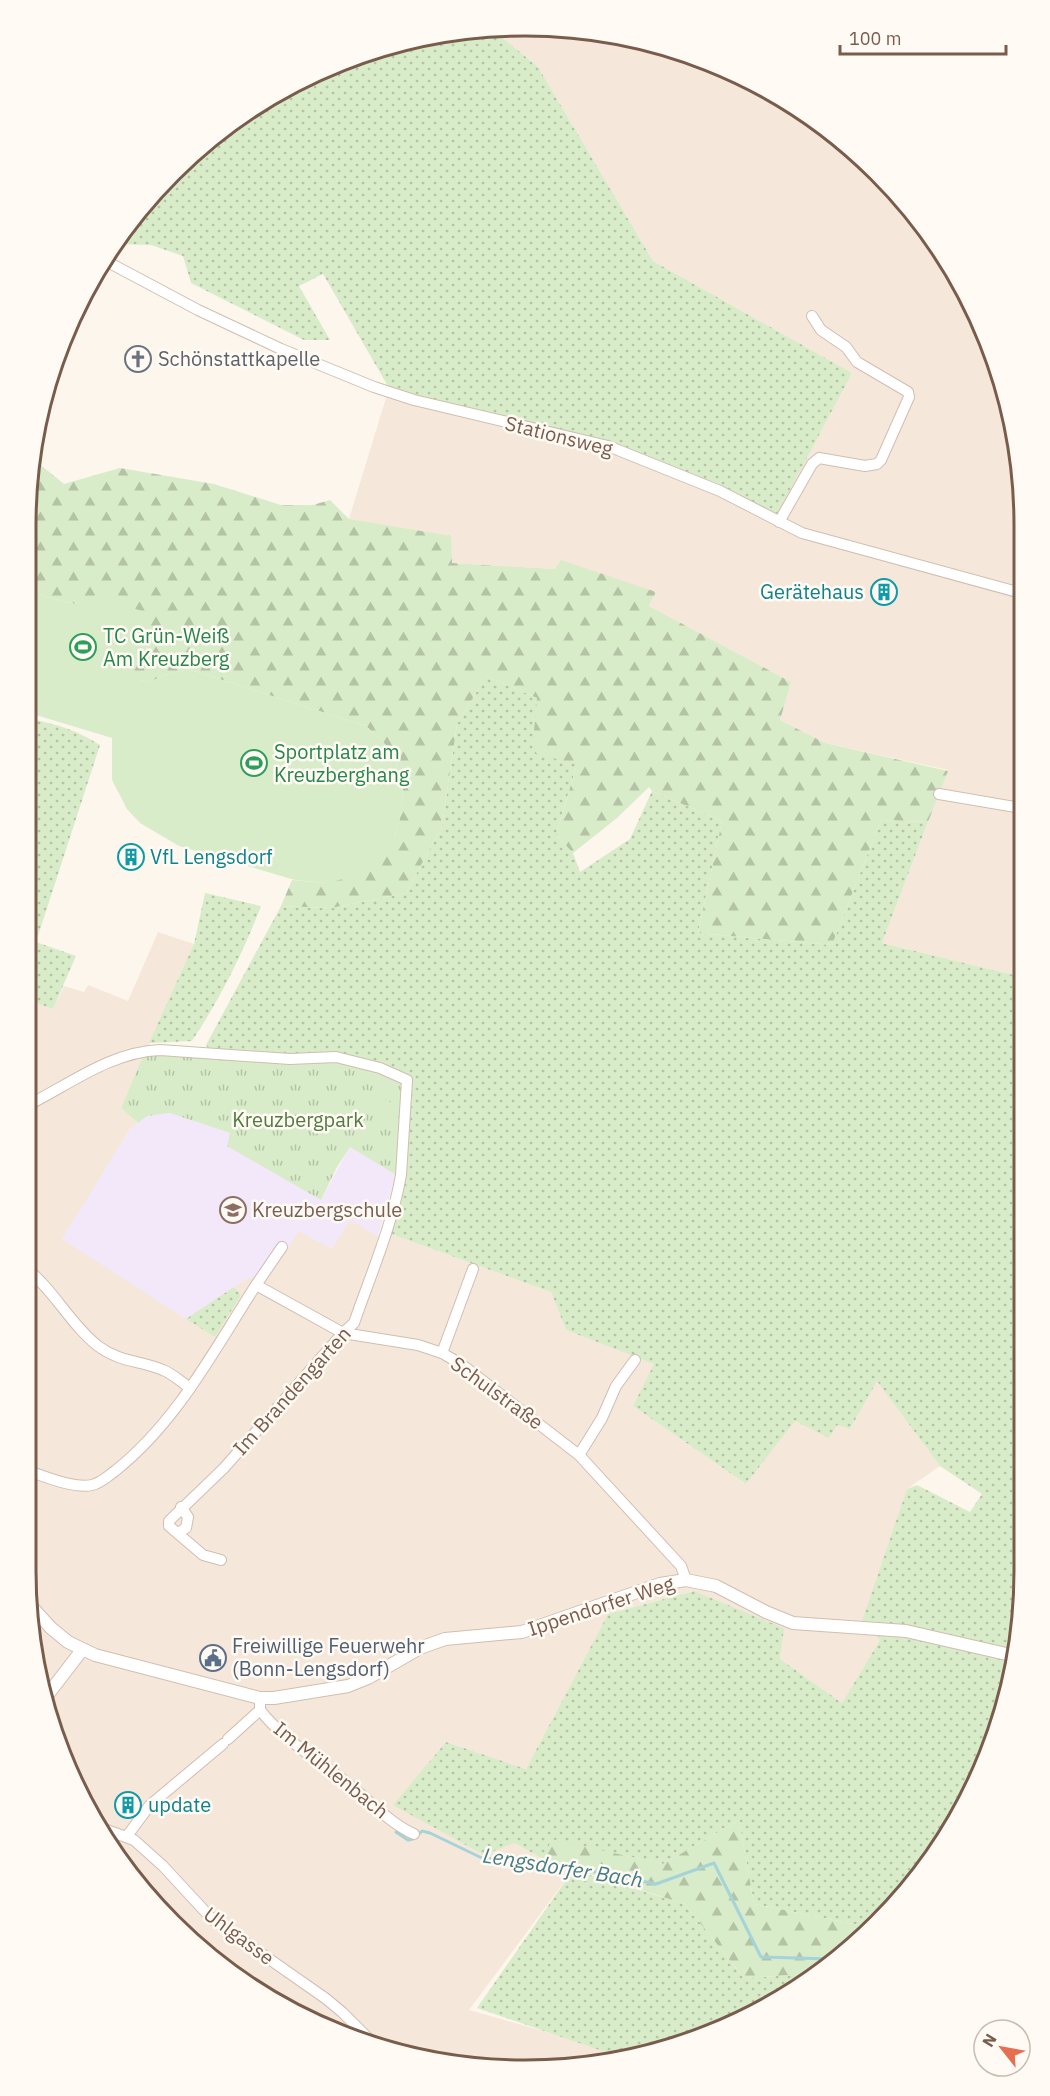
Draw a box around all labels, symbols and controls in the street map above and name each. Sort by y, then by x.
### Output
scale bar [840,18,1006,56]
text: 100 m [849,27,901,50]
church icon: Schönstattkapelle [123,344,153,374]
place label: Schönstattkapelle [158,345,320,372]
street label: Stationsweg [502,409,616,462]
building icon: Gerätehaus [869,577,899,607]
place label: Gerätehaus [760,578,864,605]
place label: TC Grün-Weiß Am Kreuzberg [103,622,230,672]
sports icon: TC Grün-Weiß Am Kreuzberg [68,632,98,662]
place label: Sportplatz am Kreuzberghang [274,738,410,788]
sports icon: Sportplatz am Kreuzberghang [239,748,269,778]
building icon: VfL Lengsdorf [116,842,146,872]
place label: VfL Lengsdorf [150,843,273,870]
park label: Kreuzbergpark [232,1106,364,1133]
school or university icon: Kreuzbergschule [218,1195,248,1225]
place label: Kreuzbergschule [252,1196,402,1223]
street label: Im Brandengarten [227,1321,357,1461]
street label: Schulstraße [446,1350,549,1435]
street label: Ippendorfer Weg [524,1569,678,1642]
place label: Freiwillige Feuerwehr (Bonn-Lengsdorf) [232,1632,425,1682]
public building icon: Freiwillige Feuerwehr (Bonn-Lengsdorf) [198,1643,228,1673]
street label: Im Mühlenbach [268,1715,394,1824]
building icon: update [113,1790,143,1820]
place label: update [148,1791,211,1818]
water label: Lengsdorfer Bach [481,1841,645,1893]
street label: Uhlgasse [198,1900,280,1971]
north arrow [972,2018,1032,2078]
text: N [978,2030,1001,2050]

